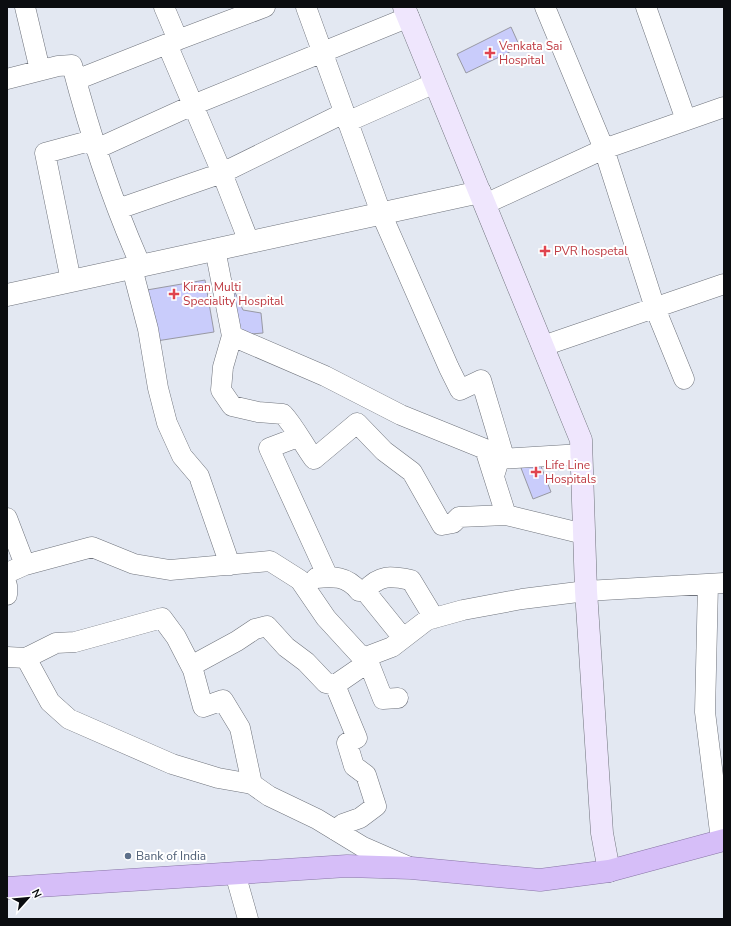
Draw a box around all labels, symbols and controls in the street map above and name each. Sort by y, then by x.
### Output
place label: Venkata Sai Hospital [498,38,562,68]
marker: Venkata Sai Hospital [484,47,496,59]
place label: PVR hospetal [554,243,628,259]
marker: PVR hospetal [539,245,551,257]
place label: Kiran Multi Speciality Hospital [183,279,284,309]
marker: Kiran Multi Speciality Hospital [168,288,180,300]
place label: Life Line Hospitals [545,457,596,487]
marker: Life Line Hospitals [530,466,542,478]
place label: Bank of India [136,848,206,864]
marker: Bank of India [123,851,133,861]
north arrow [8,878,48,918]
text: N [28,887,45,901]

